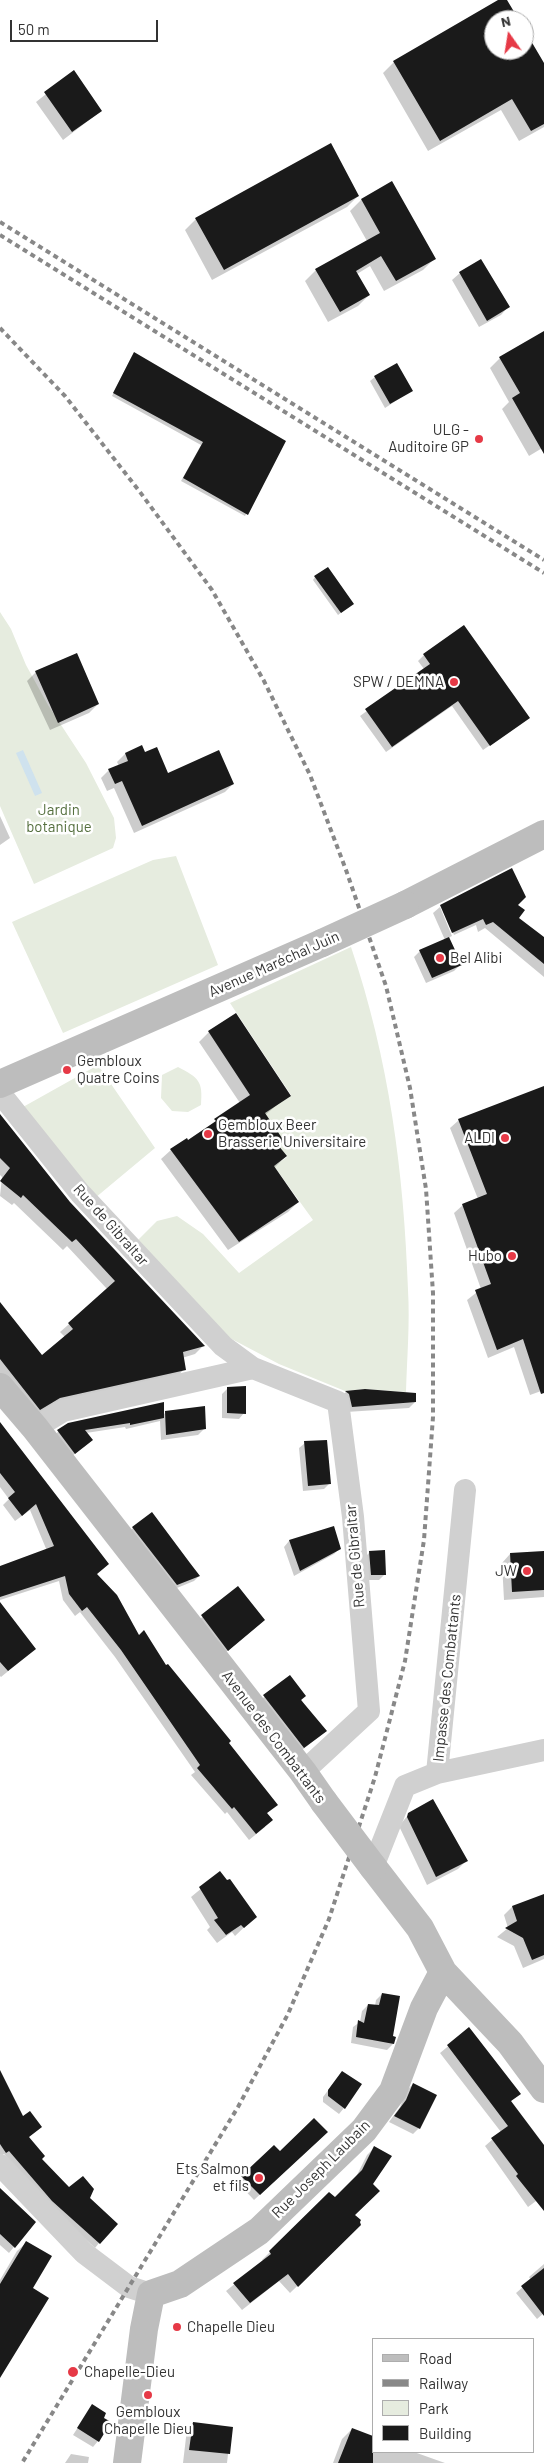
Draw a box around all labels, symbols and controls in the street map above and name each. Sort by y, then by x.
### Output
scale bar [12,10,160,42]
north arrow [484,10,534,60]
text: N [499,12,512,30]
text: 50 m [18,20,50,38]
place label: ULG - Auditoire GP [388,421,469,456]
marker: ULG - Auditoire GP [473,433,485,445]
place label: SPW / DEMNA [353,673,444,691]
marker: SPW / DEMNA [448,676,460,688]
park label: Jardin botanique [26,801,92,836]
street label: Avenue Maréchal Juin [206,927,342,1001]
place label: Bel Alibi [450,949,502,967]
marker: Bel Alibi [434,952,446,964]
place label: Gembloux Quatre Coins [77,1052,160,1087]
marker: Gembloux Quatre Coins [61,1064,73,1076]
place label: Gembloux Beer Brasserie Universitaire [218,1116,366,1151]
marker: Gembloux Beer Brasserie Universitaire [202,1128,214,1140]
place label: ALDI [464,1129,495,1147]
marker: ALDI [499,1132,511,1144]
street label: Rue de Gibraltar [70,1180,152,1270]
place label: Hubo [468,1247,502,1265]
marker: Hubo [506,1250,518,1262]
street label: Rue de Gibraltar [342,1504,368,1608]
place label: JW [495,1562,517,1580]
marker: JW [521,1565,533,1577]
street label: Impasse des Combattants [429,1593,465,1763]
street label: Avenue des Combattants [218,1667,330,1807]
street label: Rue Joseph Laubain [268,2116,374,2222]
place label: Ets Salmon et fils [176,2160,249,2195]
marker: Ets Salmon et fils [253,2172,265,2184]
place label: Chapelle Dieu [187,2318,275,2336]
marker: Chapelle Dieu [171,2321,183,2333]
legend [372,2338,534,2453]
text: Road [419,2349,452,2367]
place label: Chapelle-Dieu [84,2363,175,2381]
marker: Chapelle-Dieu [66,2365,80,2379]
text: Railway [419,2374,468,2392]
marker: Gembloux Chapelle Dieu [142,2389,154,2401]
text: Park [419,2399,448,2417]
place label: Gembloux Chapelle Dieu [104,2403,192,2438]
text: Building [419,2424,472,2442]

